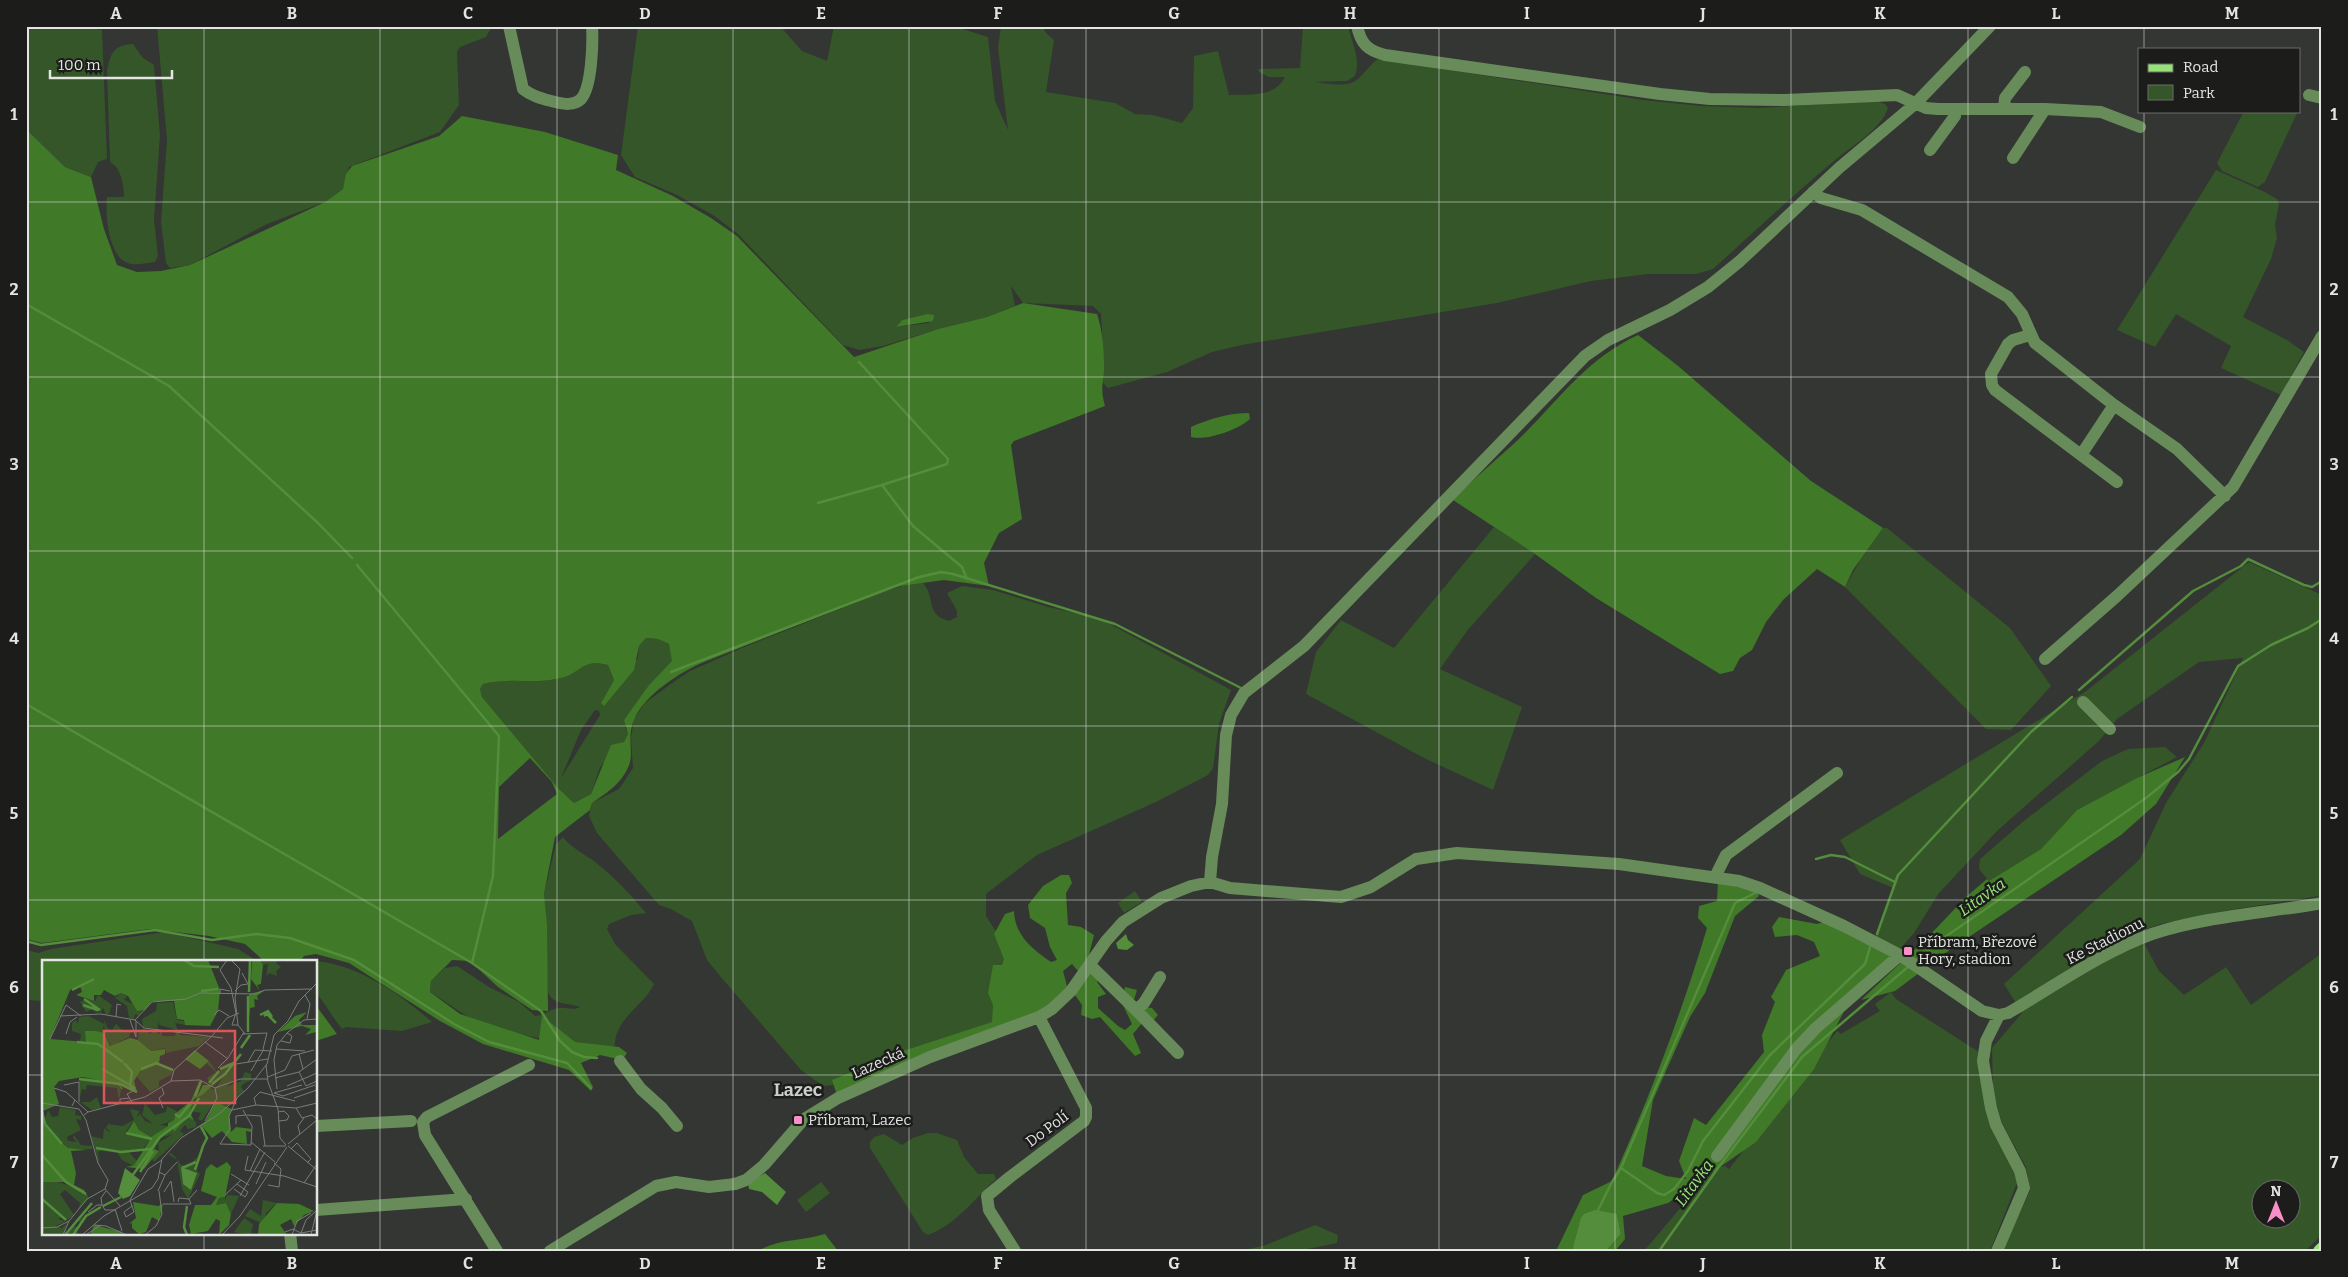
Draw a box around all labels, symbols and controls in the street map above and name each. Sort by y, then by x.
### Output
text: A [110,4,122,23]
text: B [287,4,297,23]
text: C [463,4,473,23]
text: D [639,4,651,23]
text: E [816,4,826,23]
text: F [994,4,1003,23]
text: G [1168,4,1180,23]
text: H [1344,4,1357,23]
text: I [1524,4,1530,23]
text: J [1699,4,1706,23]
text: K [1874,4,1886,23]
text: L [2052,4,2061,23]
text: M [2225,4,2239,23]
scale bar [50,48,172,80]
legend [2138,48,2300,112]
text: 100 m [58,56,101,74]
text: Road [2183,58,2218,76]
text: Park [2183,84,2215,102]
text: 1 [11,105,18,124]
text: 1 [2331,105,2338,124]
text: 2 [9,280,19,299]
text: 2 [2329,280,2339,299]
text: 3 [9,455,19,474]
text: 3 [2329,455,2339,474]
text: 4 [9,629,19,648]
text: 4 [2329,629,2339,648]
text: 5 [10,804,19,823]
text: 5 [2330,804,2339,823]
water label: Litavka [1955,874,2009,920]
street label: Ke Stadionu [2063,914,2147,968]
place label: Příbram, Březové Hory, stadion [1918,933,2037,968]
marker: Příbram, Březové Hory, stadion [1902,945,1914,957]
inset map [42,960,318,1234]
text: 6 [9,978,19,997]
text: 6 [2329,978,2339,997]
street label: Lazecká [849,1044,907,1082]
district label: Lazec [774,1079,822,1101]
street label: Do Polí [1022,1107,1072,1151]
place label: Příbram, Lazec [808,1111,911,1129]
marker: Příbram, Lazec [792,1114,804,1126]
text: 7 [10,1153,19,1172]
text: 7 [2330,1153,2339,1172]
water label: Litavka [1671,1156,1717,1210]
north arrow [2250,1180,2300,1230]
text: N [2271,1183,2282,1200]
text: A [110,1254,122,1273]
text: B [287,1254,297,1273]
text: C [463,1254,473,1273]
text: D [639,1254,651,1273]
text: E [816,1254,826,1273]
text: F [994,1254,1003,1273]
text: G [1168,1254,1180,1273]
text: H [1344,1254,1357,1273]
text: I [1524,1254,1530,1273]
text: J [1699,1254,1706,1273]
text: K [1874,1254,1886,1273]
text: L [2052,1254,2061,1273]
text: M [2225,1254,2239,1273]

